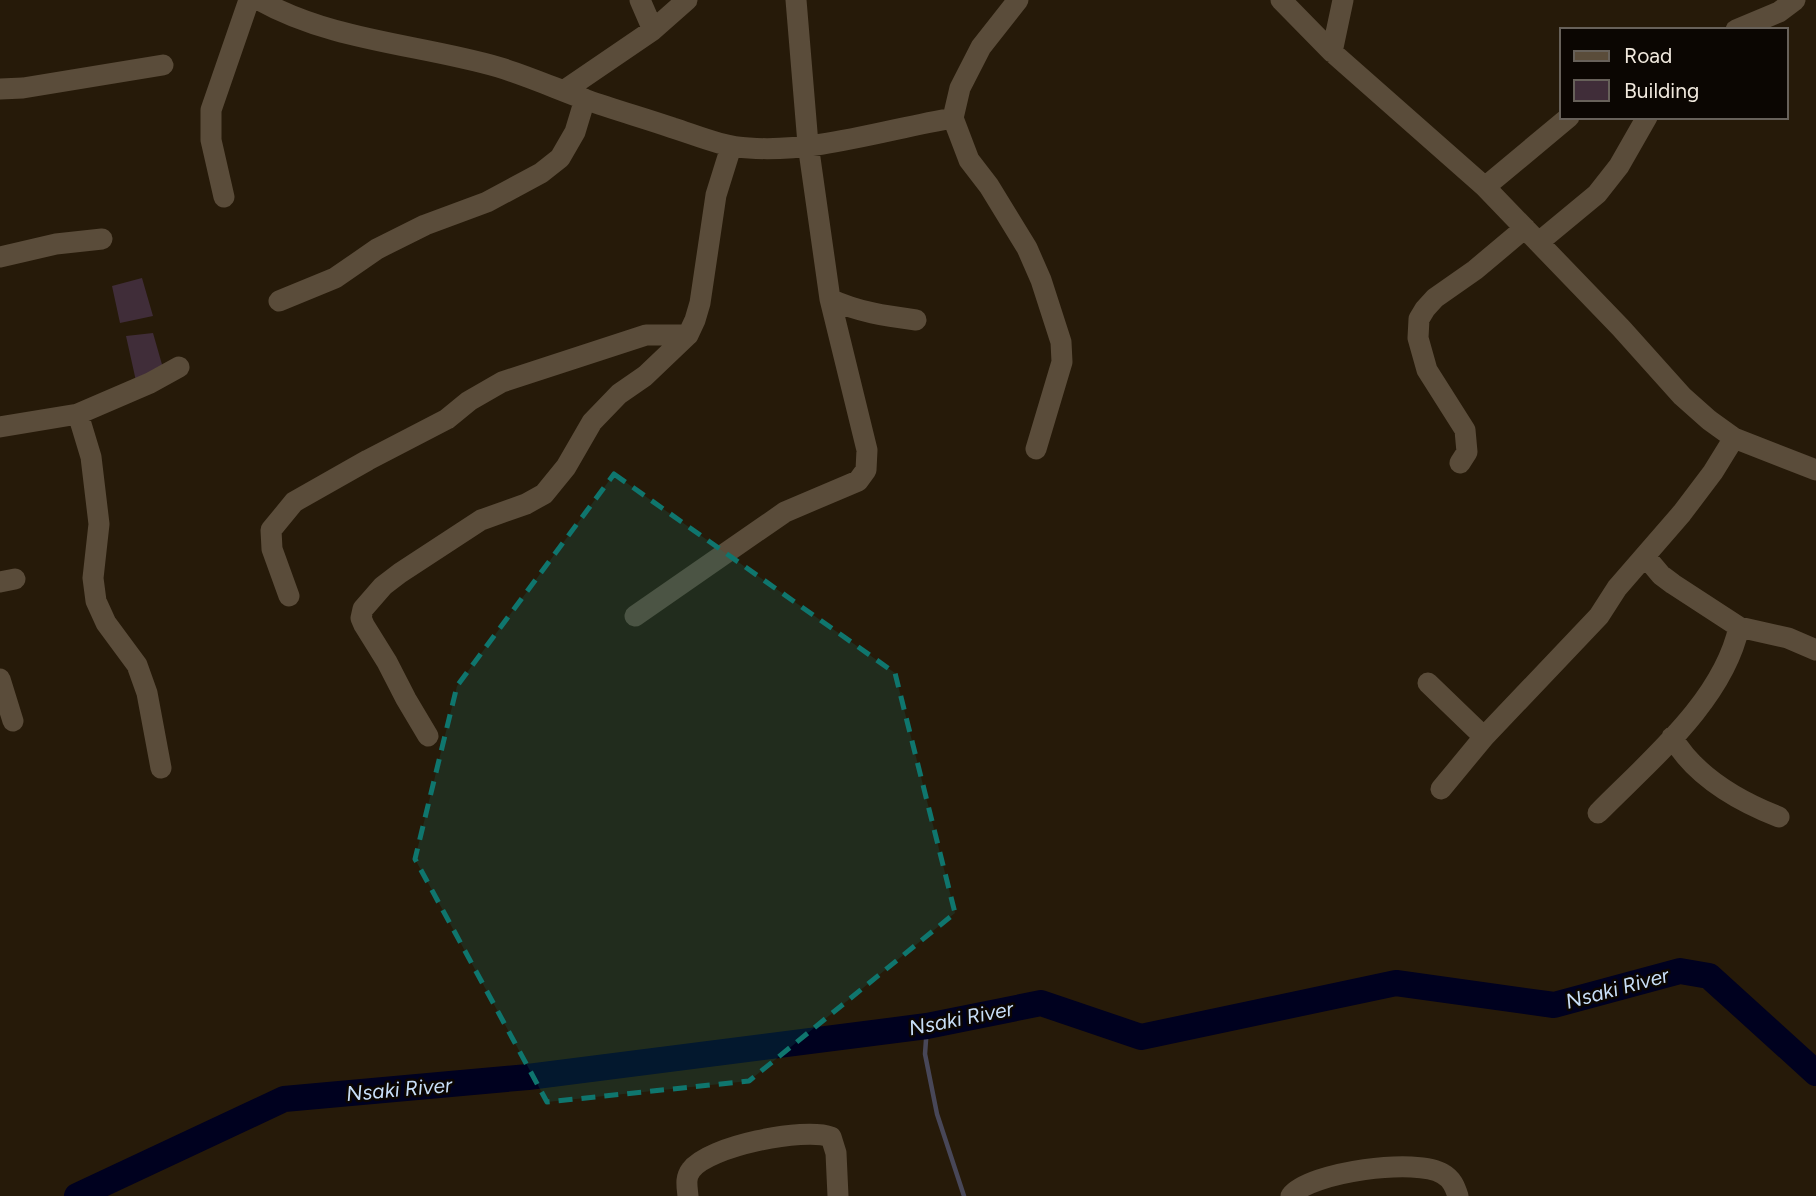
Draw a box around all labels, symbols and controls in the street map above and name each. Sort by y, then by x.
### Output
legend [1560,28,1788,119]
text: Road [1624,43,1672,68]
text: Building [1624,78,1699,103]
water label: Nsaki River [1563,962,1672,1014]
water label: Nsaki River [907,995,1016,1040]
water label: Nsaki River [345,1072,454,1106]

